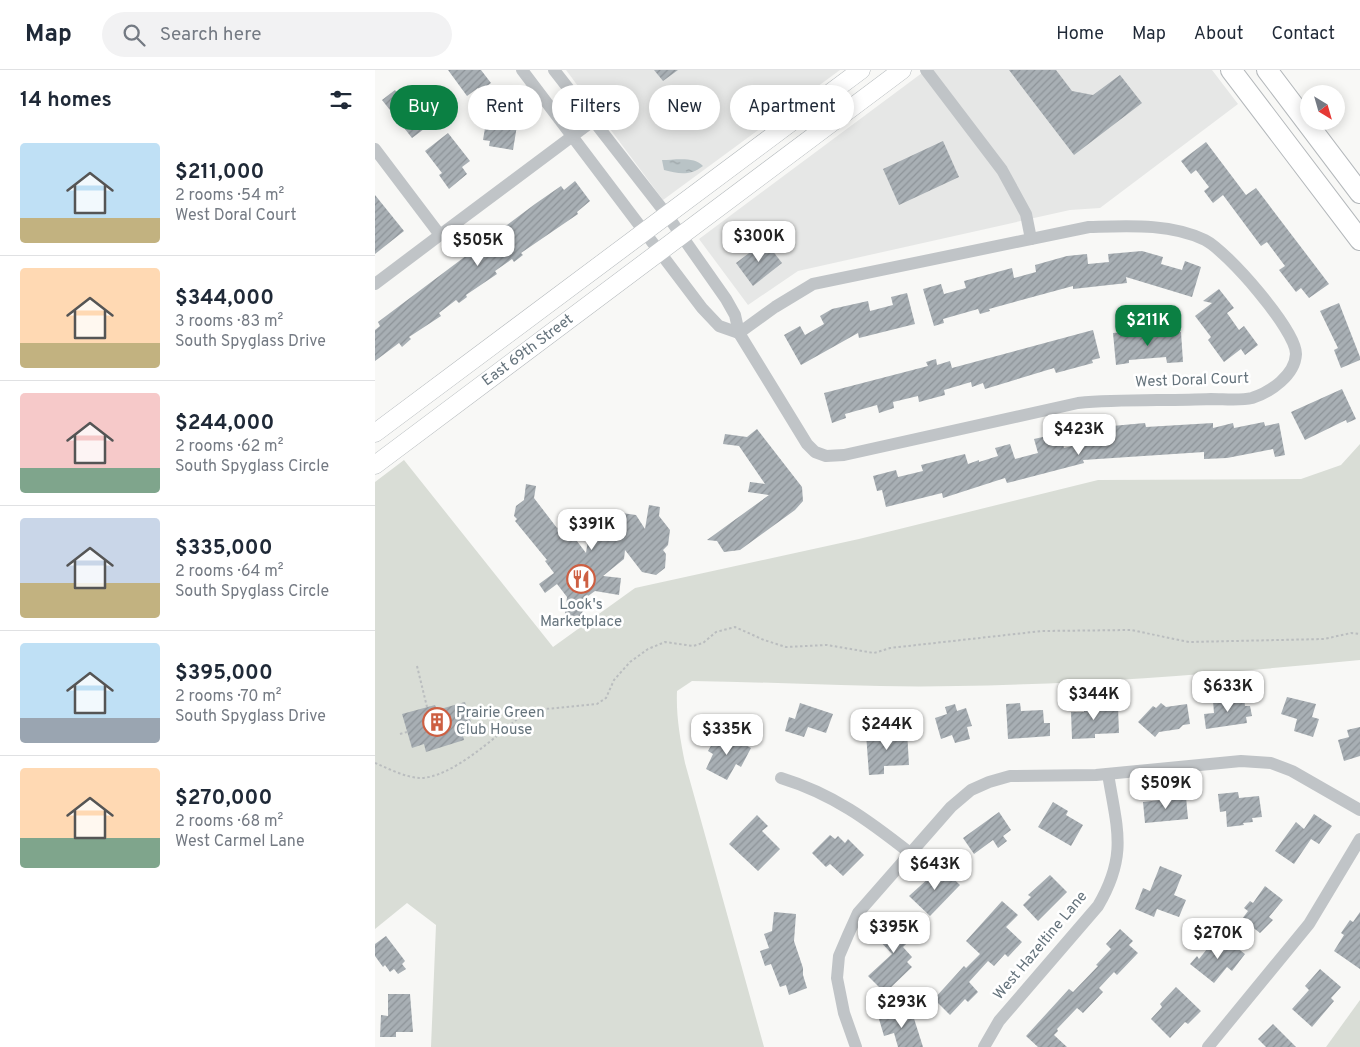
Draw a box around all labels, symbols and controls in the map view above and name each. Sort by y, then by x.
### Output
search box [102,12,452,57]
text: Map [25,20,72,50]
icon: search [120,21,148,49]
text: Search here [160,23,261,47]
text: Home [1056,23,1104,46]
text: Map [1132,23,1166,46]
text: About [1194,23,1243,46]
text: Contact [1271,23,1335,46]
chip: Buy [390,85,458,130]
chip: Rent [468,85,542,130]
chip: Filters [552,85,639,130]
chip: New [649,85,720,130]
chip: Apartment [730,85,854,130]
north arrow [1300,85,1345,130]
map controls [1300,85,1345,130]
icon: filters [327,86,355,114]
text: 14 homes [20,87,112,114]
text: $211,000 [175,159,264,186]
icon: home [60,163,120,223]
text: 2 rooms · 54 m² [175,186,284,206]
text: West Doral Court [175,206,297,226]
pin: $300K [724,220,794,263]
pin: $505K [443,224,513,267]
text: $300K [733,227,785,247]
text: $505K [452,231,504,251]
text: $344,000 [175,285,274,312]
icon: home [60,288,120,348]
pin: $211K [1113,304,1183,347]
street label: East 69th Street [479,310,577,391]
text: $211K [1126,311,1170,331]
text: 3 rooms · 83 m² [175,312,283,332]
text: South Spyglass Drive [175,332,326,352]
street label: West Doral Court [1135,370,1249,392]
text: $244,000 [175,410,274,437]
icon: home [60,413,120,473]
pin: $423K [1044,414,1114,456]
text: $423K [1054,420,1104,440]
text: 2 rooms · 62 m² [175,437,283,457]
text: South Spyglass Circle [175,457,329,477]
pin: $391K [557,508,627,551]
text: $391K [569,515,615,535]
text: $335,000 [175,535,273,562]
icon: home [60,538,120,598]
text: 2 rooms · 64 m² [175,562,284,582]
restaurant icon: Look's Marketplace [566,564,596,594]
text: South Spyglass Circle [175,582,329,602]
place label: Look's Marketplace [540,596,622,632]
text: $395,000 [175,660,273,687]
icon: home [60,663,120,723]
pin: $633K [1193,670,1263,713]
text: $633K [1203,677,1253,697]
pin: $344K [1059,678,1129,721]
text: $344K [1068,685,1120,705]
text: 2 rooms · 70 m² [175,687,282,707]
place label: Prairie Green Club House [456,704,545,740]
text: South Spyglass Drive [175,707,326,727]
building icon: Prairie Green Club House [422,707,452,737]
pin: $244K [852,708,922,751]
pin: $335K [692,714,762,756]
text: $244K [861,715,913,735]
text: $335K [702,720,752,740]
pin: $509K [1131,768,1201,810]
text: $509K [1140,774,1192,794]
text: $270,000 [175,785,272,812]
icon: home [60,788,120,848]
text: 2 rooms · 68 m² [175,812,283,832]
text: West Carmel Lane [175,832,305,852]
pin: $643K [900,848,970,891]
text: $643K [910,855,960,875]
street label: West Hazeltine Lane [990,888,1092,1004]
pin: $395K [859,912,929,954]
text: $395K [869,918,919,938]
pin: $270K [1183,918,1253,960]
text: $270K [1193,924,1243,944]
pin: $293K [867,986,937,1029]
text: $293K [877,993,927,1013]

